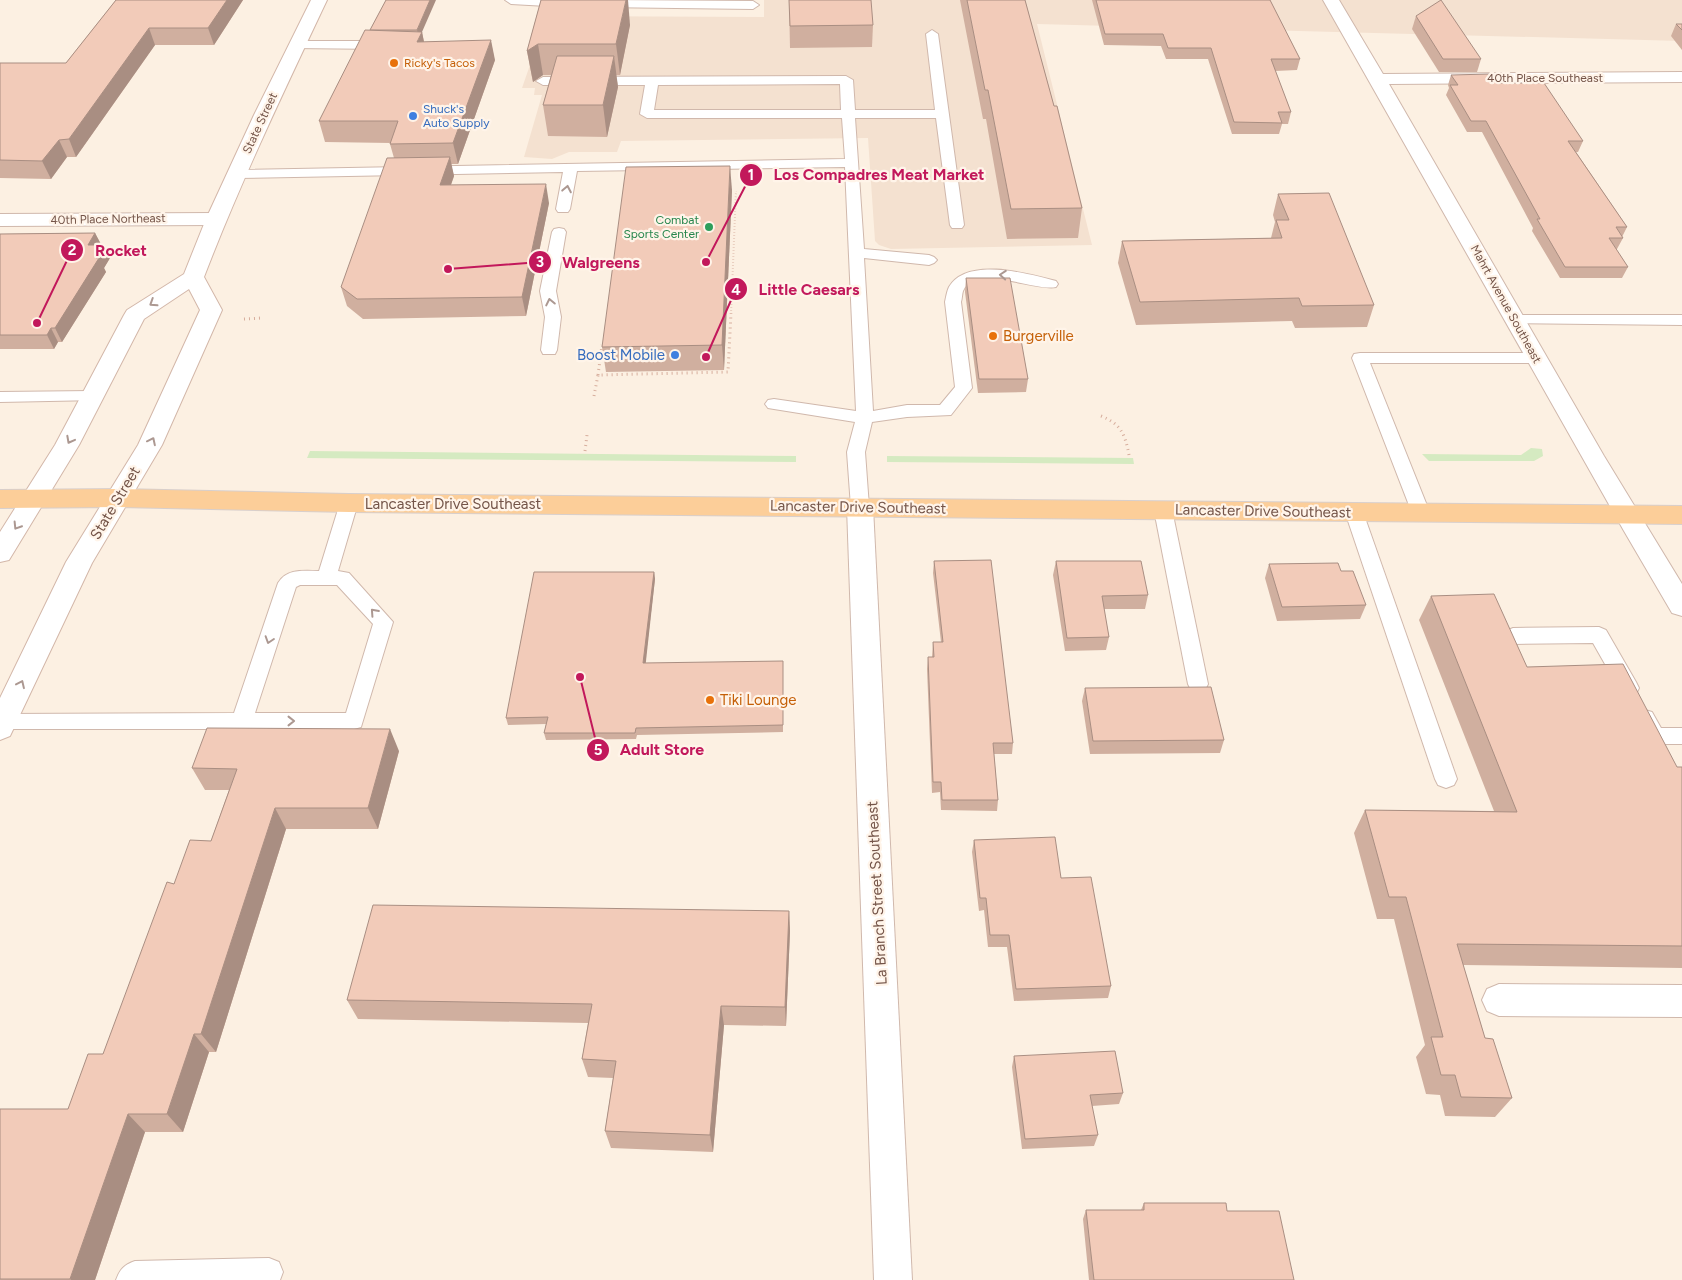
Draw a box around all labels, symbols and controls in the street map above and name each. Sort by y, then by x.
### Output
place label: Ricky's Tacos [404,56,475,70]
marker: Ricky's Tacos [388,57,400,69]
street label: 40th Place Southeast [1487,71,1604,85]
street label: State Street [240,90,280,156]
place label: Shuck's Auto Supply [423,102,490,130]
marker: Shuck's Auto Supply [407,110,419,122]
callout: Los Compadres Meat Market [739,159,995,190]
text: Los Compadres Meat Market [774,165,985,184]
text: 1 [748,166,754,184]
one-way arrow [561,184,571,193]
street label: 40th Place Northeast [50,211,166,227]
place label: Combat Sports Center [623,213,699,241]
marker: Combat Sports Center [703,221,715,233]
callout: Rocket [60,234,157,265]
text: 2 [68,241,77,259]
text: Rocket [95,241,147,260]
street label: Mahrt Avenue Southeast [1468,242,1545,366]
callout: Walgreens [527,247,650,278]
text: 3 [536,253,544,271]
text: Walgreens [562,253,640,272]
one-way arrow [998,270,1006,281]
callout: Little Caesars [724,274,869,305]
text: Little Caesars [759,280,860,299]
text: 4 [731,281,741,299]
one-way arrow [149,297,158,306]
one-way arrow [545,297,556,306]
place label: Burgerville [1003,327,1074,345]
marker: Burgerville [987,330,999,342]
place label: Boost Mobile [577,346,665,364]
marker: Boost Mobile [669,349,681,361]
one-way arrow [66,435,76,444]
one-way arrow [145,437,156,446]
street label: State Street [86,463,144,543]
street label: Lancaster Drive Southeast [365,495,542,513]
street label: Lancaster Drive Southeast [770,496,947,518]
street label: Lancaster Drive Southeast [1175,500,1352,522]
one-way arrow [14,521,23,530]
one-way arrow [371,609,380,618]
one-way arrow [265,636,275,644]
one-way arrow [15,680,25,689]
place label: Tiki Lounge [720,691,796,709]
marker: Tiki Lounge [704,694,716,706]
one-way arrow [288,716,295,726]
callout: Adult Store [585,734,714,765]
text: Adult Store [620,740,704,759]
text: 5 [594,741,603,759]
street label: La Branch Street Southeast [863,800,891,985]

